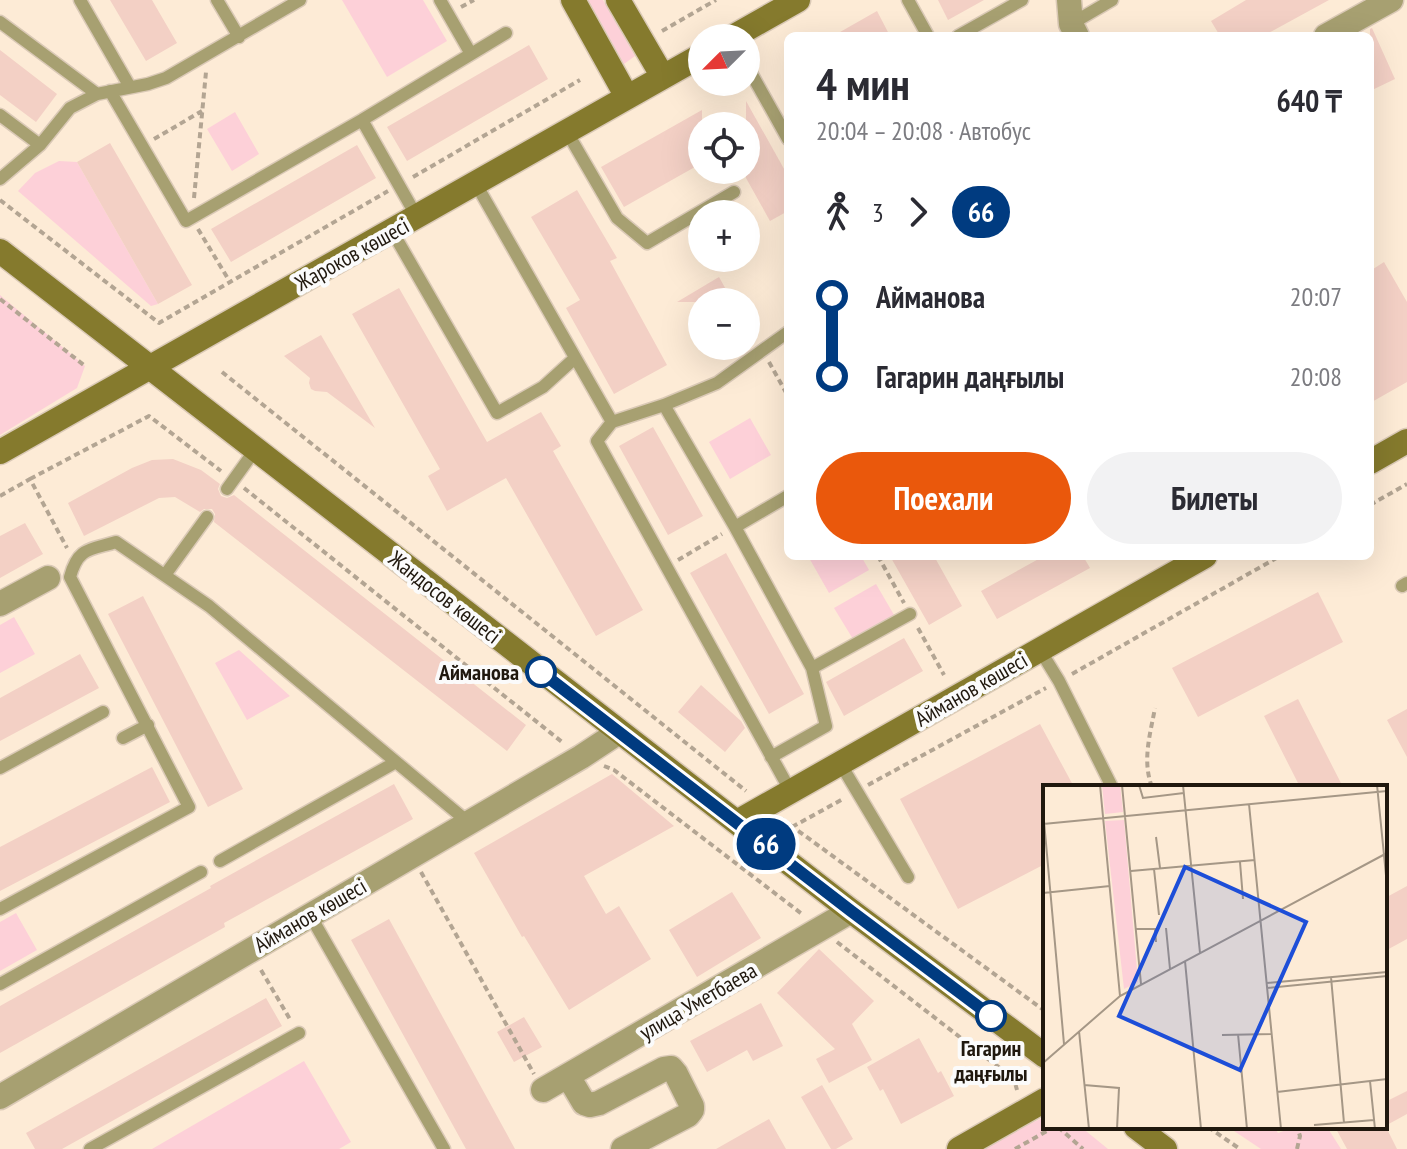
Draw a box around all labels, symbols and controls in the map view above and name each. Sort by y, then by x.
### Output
north arrow [688,24,760,96]
map controls [688,24,760,360]
text: 4 мин [816,55,910,112]
text: 640 ₸ [1276,81,1342,120]
button: locate [688,112,760,184]
text: 20:04 – 20:08 · Автобус [816,114,1031,147]
icon: walk [816,190,860,234]
icon: forward [896,190,940,234]
text: 66 [968,193,994,230]
text: 3 [872,196,884,229]
button: + [688,200,760,272]
street label: Жароков көшесі [289,211,414,297]
text: Айманова [876,277,985,316]
text: 20:07 [1290,280,1342,313]
button: − [688,288,760,360]
text: Гагарин даңғылы [876,357,1064,396]
text: 20:08 [1290,360,1342,393]
button: Поехали [816,452,1071,544]
button: Билеты [1087,452,1342,544]
street label: Жандосов көшесі [382,544,507,650]
street label: Айманов көшесі [910,646,1032,732]
marker: Айманова [526,657,556,687]
place label: Айманова [438,658,519,686]
inset map [1043,785,1387,1129]
line badge: 66 [730,818,802,870]
text: 66 [753,825,779,862]
street label: Айманов көшесі [249,872,371,958]
street label: улица Уметбаева [634,956,762,1046]
marker: Гагарин даңғылы [976,1001,1006,1031]
place label: Гагарин даңғылы [954,1034,1027,1087]

